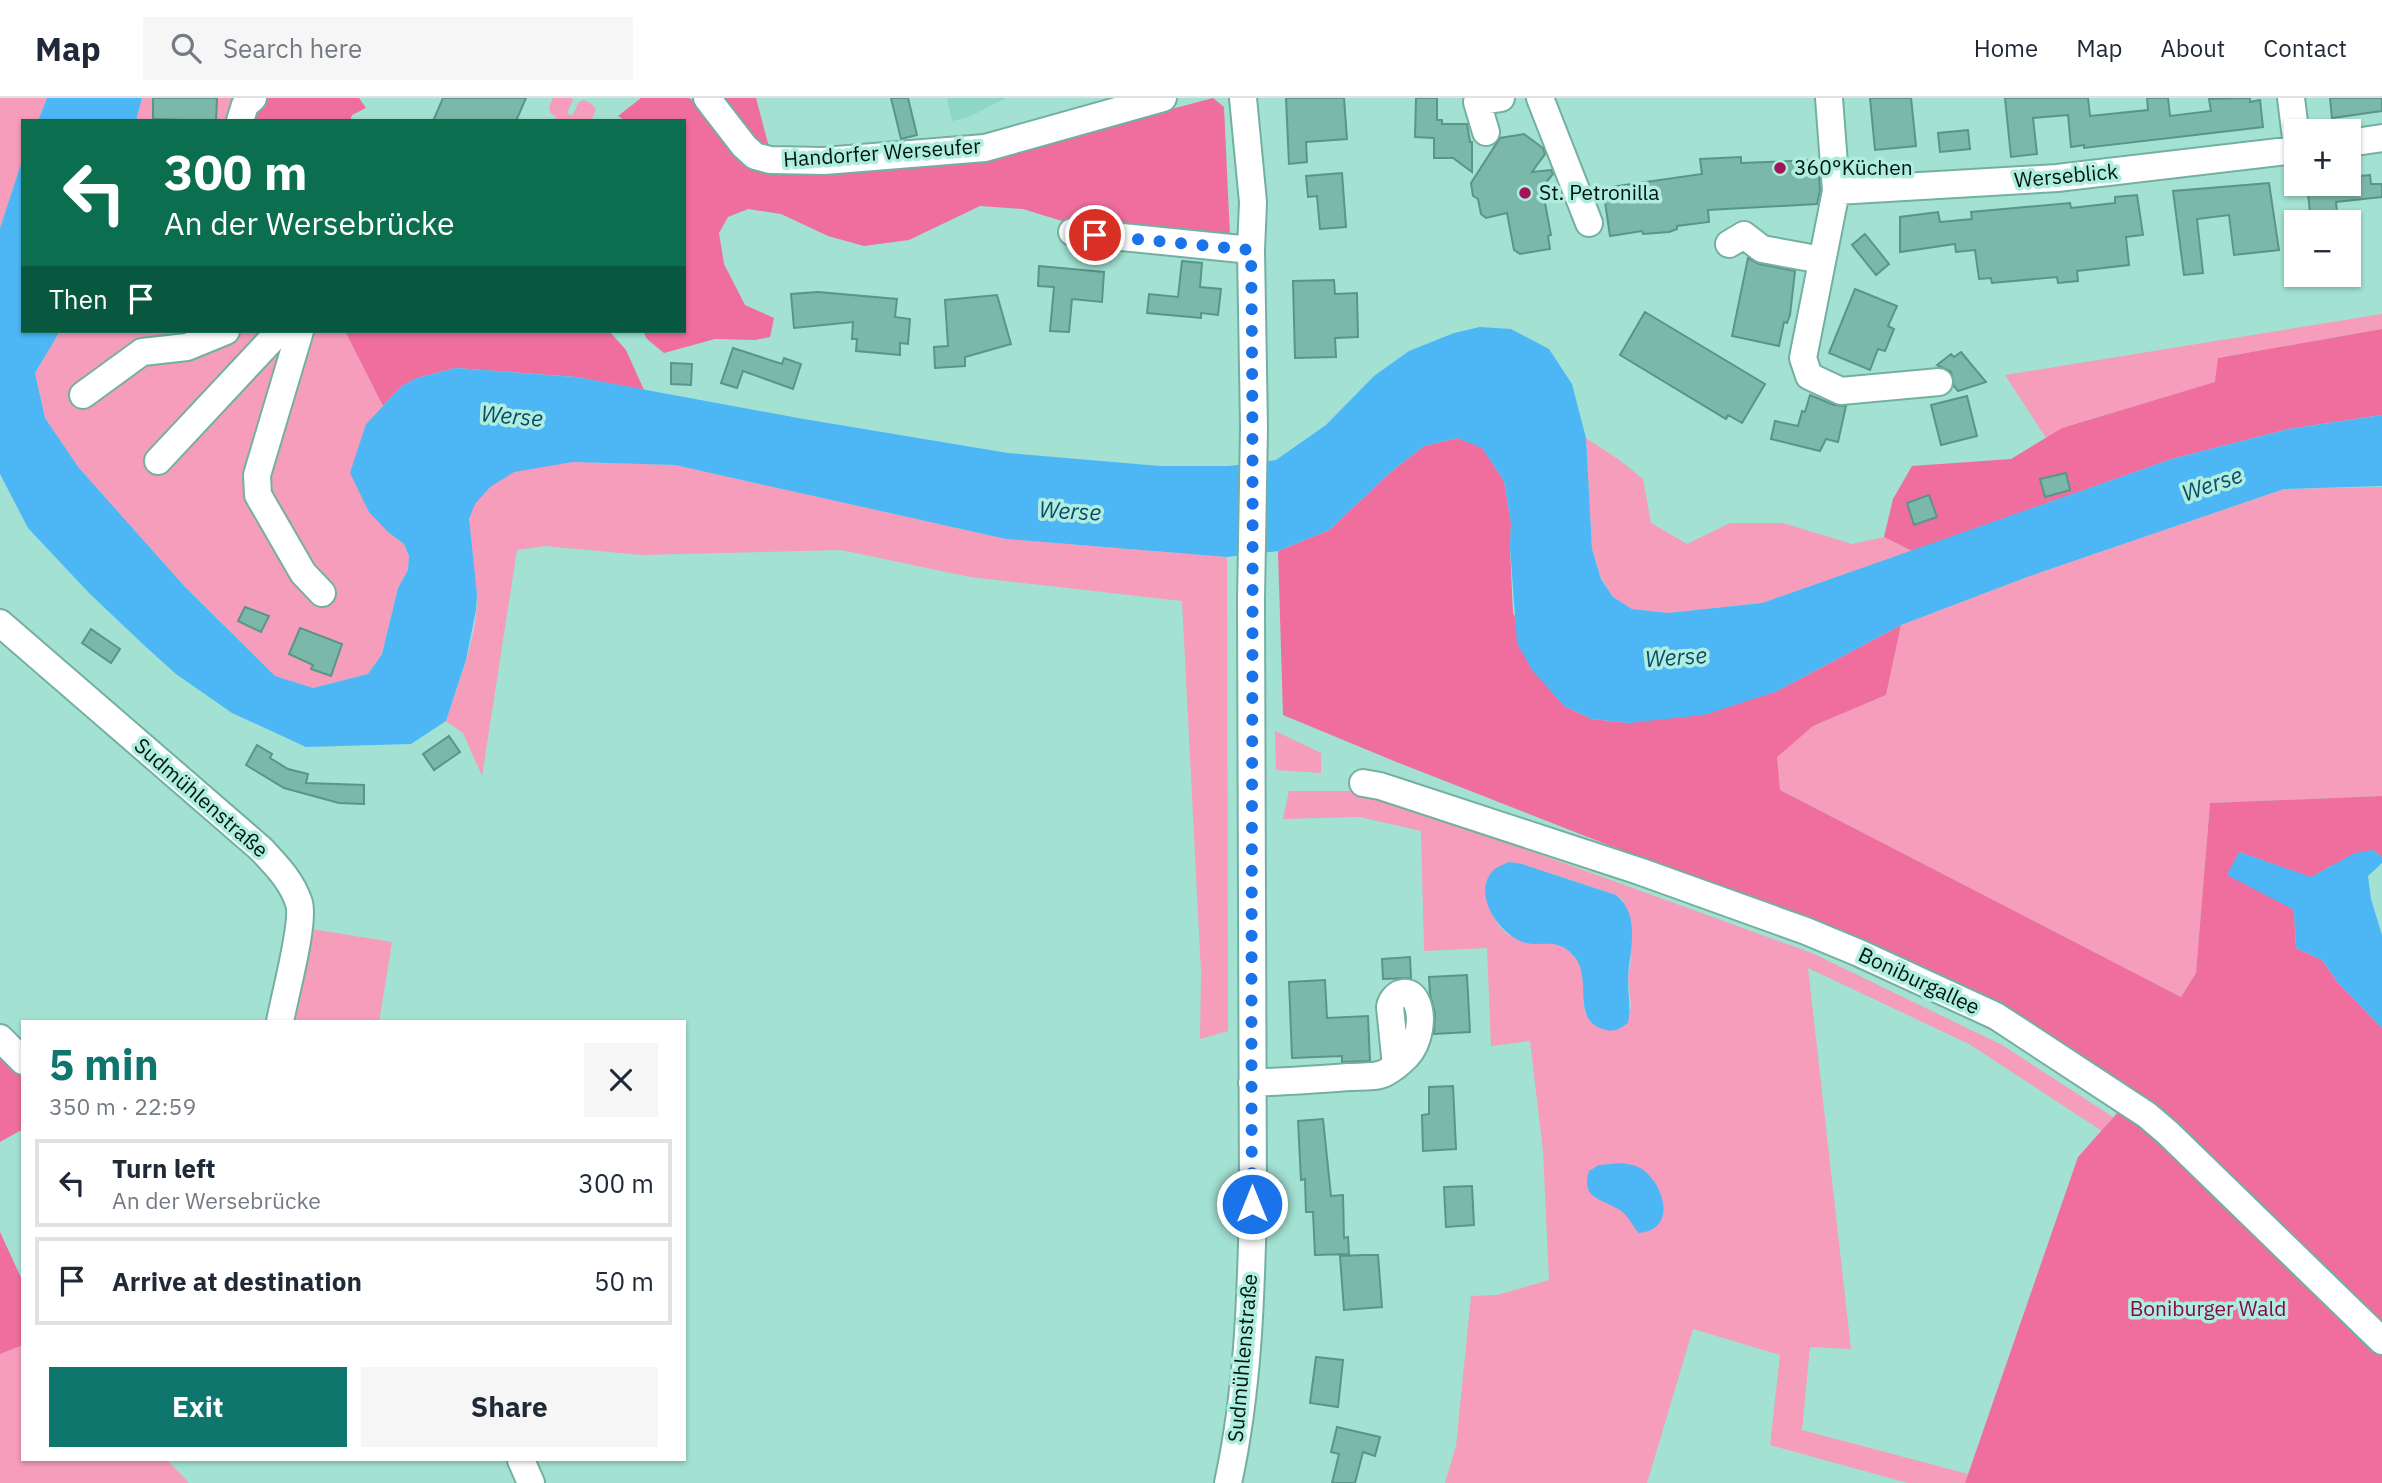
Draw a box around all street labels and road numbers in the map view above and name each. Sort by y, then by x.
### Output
street label: Handorfer Werseufer [782,131,982,173]
street label: Werseblick [2013,157,2119,193]
street label: Sudmühlenstraße [129,731,275,863]
street label: Boniburgallee [1854,940,1985,1020]
street label: Sudmühlenstraße [1221,1273,1263,1443]

